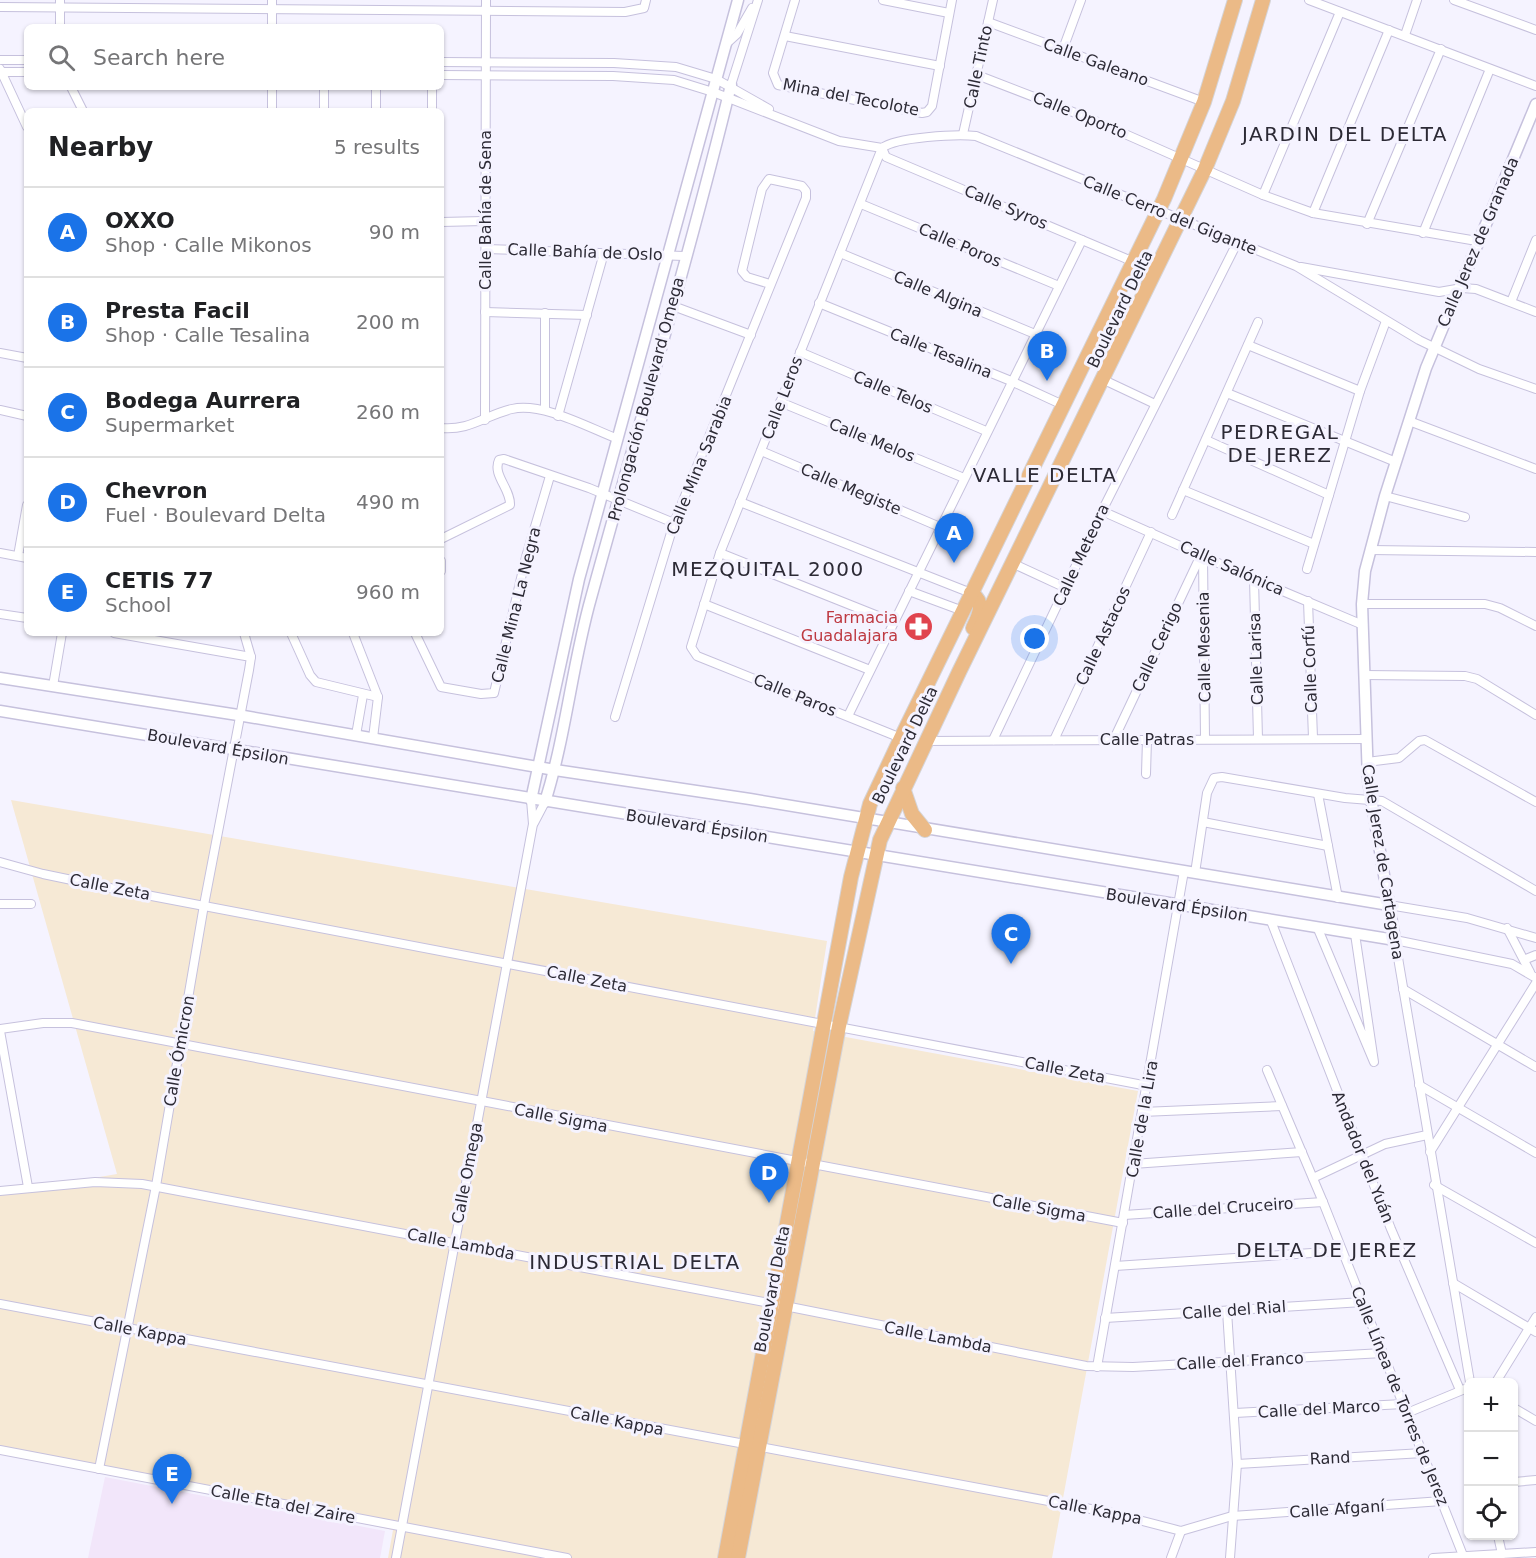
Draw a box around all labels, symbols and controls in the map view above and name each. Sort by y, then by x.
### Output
search box [24,24,444,90]
street label: Calle Tinto [960,24,996,110]
street label: Calle Galeano [1041,34,1151,90]
icon: search [45,41,78,74]
text: Search here [93,45,225,70]
street label: Mina del Tecolote [781,74,921,120]
street label: Calle Oporto [1030,87,1130,143]
district label: JARDIN DEL DELTA [1240,122,1448,146]
street label: Calle Bahía de Sena [476,130,495,290]
text: Nearby [48,132,153,162]
text: 5 results [334,135,420,159]
street label: Calle Jerez de Granada [1434,154,1522,330]
street label: Calle Cerro del Gigante [1080,171,1260,259]
street label: Calle Syros [961,181,1051,233]
text: OXXO [105,208,175,233]
street label: Calle Poros [916,219,1004,271]
text: A [60,220,75,244]
text: 90 m [369,220,420,244]
text: Shop · Calle Mikonos [105,233,312,257]
street label: Calle Bahía de Oslo [507,240,663,264]
street label: Boulevard Delta [1083,247,1157,371]
street label: Calle Algina [891,267,985,321]
street label: Prolongación Boulevard Omega [604,275,688,523]
text: Presta Facil [105,298,250,323]
text: B [60,310,75,334]
text: 200 m [356,310,420,334]
text: Shop · Calle Tesalina [105,323,310,347]
street label: Calle Tesalina [887,324,995,382]
pin: B [1028,332,1066,381]
street label: Calle Leros [757,354,807,442]
street label: Calle Telos [851,367,935,417]
text: Bodega Aurrera [105,388,301,413]
street label: Calle Mina Sarabia [662,392,736,538]
text: C [60,400,75,424]
text: 260 m [356,400,420,424]
text: Supermarket [105,413,234,437]
street label: Calle Melos [826,414,918,466]
district label: PEDREGAL DE JEREZ [1221,420,1339,467]
street label: Calle Megiste [798,459,904,519]
district label: VALLE DELTA [973,463,1117,487]
text: Chevron [105,478,208,503]
text: D [59,490,76,514]
text: 490 m [356,490,420,514]
street label: Calle Meteora [1049,501,1113,609]
text: Fuel · Boulevard Delta [105,503,326,527]
pin: A [934,514,974,563]
street label: Calle Mina La Negra [487,525,545,685]
street label: Calle Salónica [1177,537,1287,599]
district label: MEZQUITAL 2000 [671,557,865,581]
text: CETIS 77 [105,568,214,593]
text: E [61,580,74,604]
text: 960 m [356,580,420,604]
street label: Calle Astacos [1072,583,1134,689]
street label: Calle Mesenia [1194,591,1214,703]
text: School [105,593,171,617]
street label: Calle Cerigo [1128,599,1186,695]
place label: Farmacia Guadalajara [801,608,898,645]
pharmacy icon: Farmacia Guadalajara [903,610,935,642]
street label: Calle Larisa [1245,612,1267,706]
your location [1020,624,1049,653]
street label: Calle Corfú [1299,625,1321,713]
street label: Calle Paros [751,670,839,720]
street label: Boulevard Delta [868,683,942,807]
street label: Boulevard Épsilon [146,725,290,769]
street label: Calle Patras [1100,730,1194,749]
street label: Calle Jerez de Cartagena [1358,763,1408,961]
street label: Boulevard Épsilon [625,805,769,847]
street label: Calle Zeta [68,870,152,904]
street label: Boulevard Épsilon [1105,884,1249,926]
pin: C [992,914,1030,964]
street label: Calle Zeta [545,962,629,996]
street label: Calle Ómicron [160,994,198,1108]
street label: Calle Zeta [1023,1053,1107,1087]
street label: Calle de la Lira [1122,1059,1162,1179]
street label: Andador del Yuán [1328,1088,1398,1226]
street label: Calle Sigma [513,1100,609,1136]
street label: Calle Omega [448,1121,486,1225]
pin: D [750,1154,788,1203]
street label: Calle Sigma [991,1190,1087,1226]
street label: Calle del Cruceiro [1152,1194,1294,1222]
street label: Calle Lambda [406,1224,516,1264]
street label: Boulevard Delta [750,1224,794,1354]
district label: DELTA DE JEREZ [1236,1238,1418,1262]
district label: INDUSTRIAL DELTA [529,1250,741,1274]
street label: Calle Línea de Torres de Jerez [1347,1284,1453,1508]
street label: Calle del Rial [1181,1297,1287,1323]
street label: Calle Kappa [92,1313,188,1349]
street label: Calle Lambda [883,1317,993,1357]
street label: Calle del Franco [1176,1348,1304,1374]
map controls [1464,1378,1518,1540]
button: + [1464,1378,1518,1432]
street label: Calle del Marco [1257,1396,1381,1422]
street label: Calle Kappa [569,1403,665,1439]
button: − [1464,1432,1518,1486]
street label: Rand [1309,1447,1351,1469]
pin: E [152,1454,192,1504]
street label: Calle Eta del Zaire [209,1481,357,1527]
button: locate [1464,1486,1518,1540]
street label: Calle Kappa [1047,1492,1143,1528]
street label: Calle Afganí [1289,1496,1386,1522]

